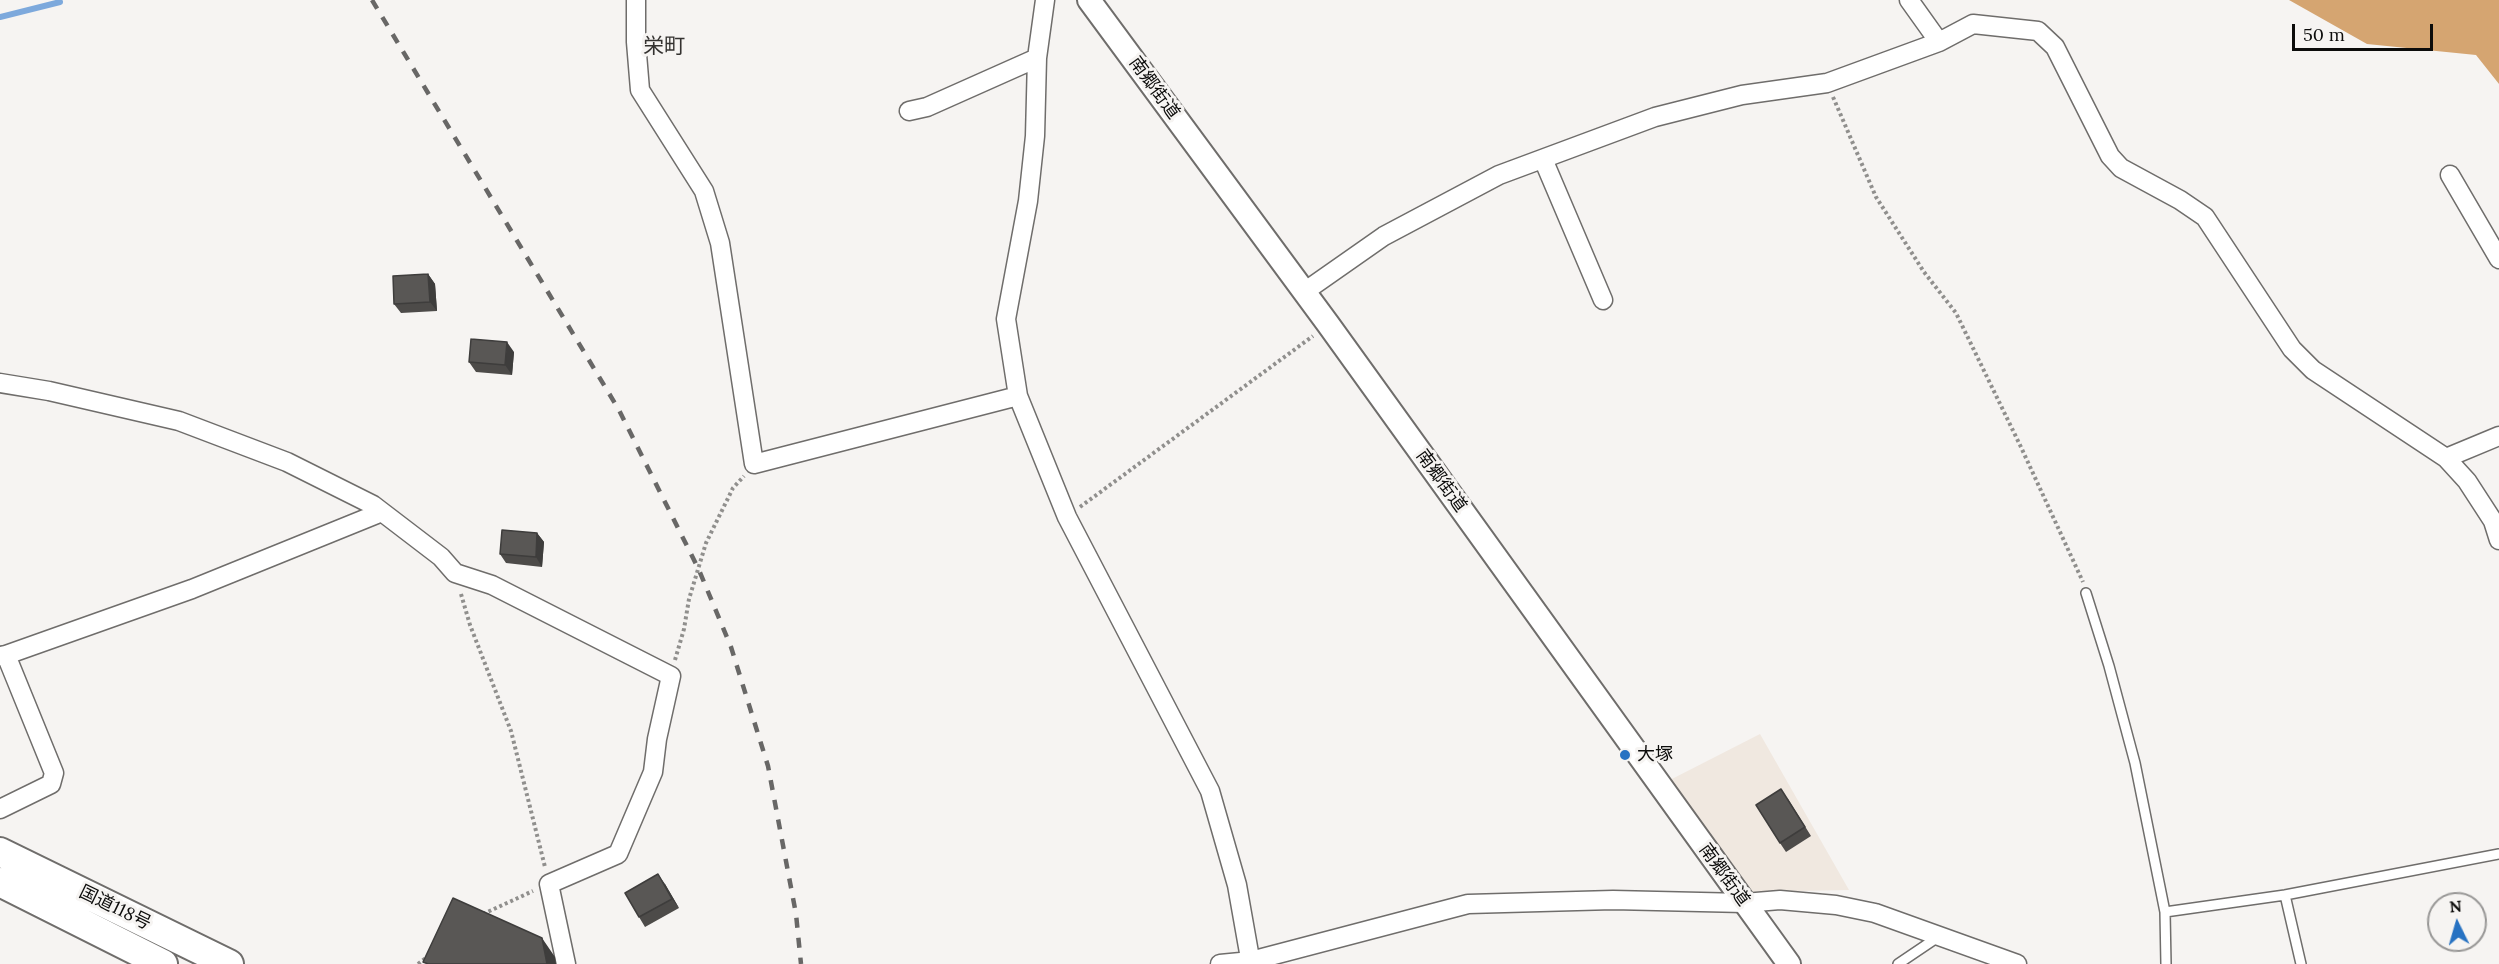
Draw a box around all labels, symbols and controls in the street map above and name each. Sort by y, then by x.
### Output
scale bar [2295,12,2436,50]
text: 50 m [2303,23,2345,46]
district label: 栄町 [643,34,685,60]
street label: 南郷街道 [1124,53,1184,123]
street label: 南郷街道 [1411,446,1471,516]
place label: 大塚 [1637,744,1673,766]
marker: 大塚 [1618,748,1632,762]
street label: 南郷街道 [1694,840,1754,910]
street label: 国道118号 [76,881,154,935]
north arrow [2427,892,2487,952]
text: N [2449,896,2463,917]

